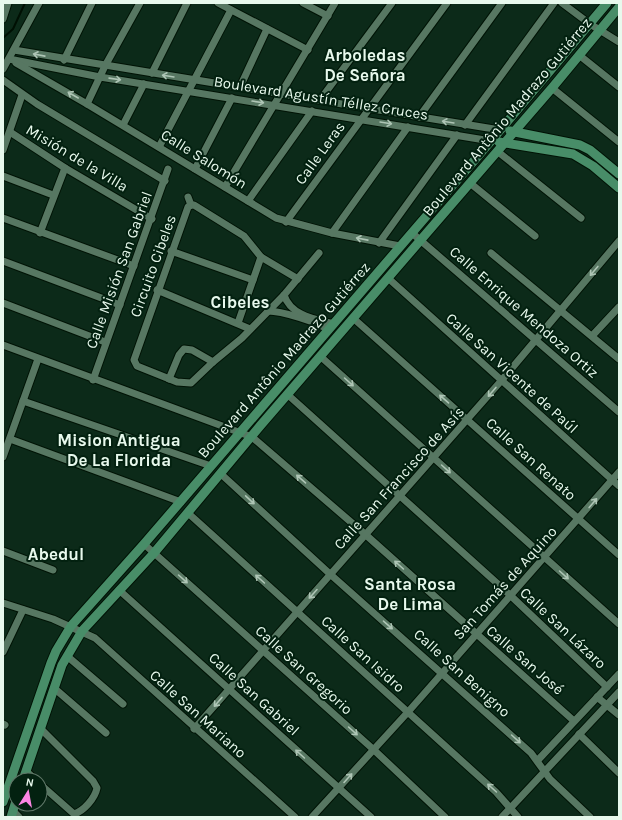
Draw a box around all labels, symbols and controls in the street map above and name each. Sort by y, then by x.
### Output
street label: Boulevard Antônio Madrazo Gutiérrez [419,14,595,220]
district label: Arboledas De Señora [324,45,406,85]
one-way arrow [33,51,46,59]
one-way arrow [162,72,175,80]
street label: Boulevard Agustín Téllez Cruces [213,72,429,124]
one-way arrow [109,75,122,83]
one-way arrow [67,91,79,99]
one-way arrow [251,98,264,106]
street label: Calle Leras [291,118,349,188]
one-way arrow [442,118,455,126]
one-way arrow [379,119,392,127]
street label: Misión de la Villa [23,120,131,196]
street label: Calle Salomón [158,125,250,193]
street label: Calle Misión San Gabriel [82,189,156,351]
street label: Circuito Cibeles [126,212,180,320]
one-way arrow [356,235,369,243]
street label: Calle Enrique Mendoza Ortiz [446,242,602,382]
street label: Boulevard Antônio Madrazo Gutiérrez [194,258,374,462]
one-way arrow [589,266,598,276]
district label: Cibeles [211,292,270,312]
street label: Calle San Vicente de Paúl [442,309,582,437]
one-way arrow [344,378,355,387]
one-way arrow [487,387,497,397]
one-way arrow [438,394,449,403]
street label: Calle San Francisco de Asís [330,403,468,553]
street label: Calle San Renato [482,414,580,504]
district label: Mision Antigua De La Florida [57,430,181,470]
one-way arrow [441,465,451,474]
one-way arrow [295,475,306,484]
one-way arrow [245,495,255,505]
one-way arrow [588,498,597,508]
street label: San Tomás de Aquino [449,523,561,643]
district label: Abedul [28,544,84,564]
one-way arrow [393,560,404,569]
one-way arrow [559,570,569,579]
district label: Santa Rosa De Lima [364,574,456,614]
one-way arrow [177,575,188,584]
one-way arrow [256,575,266,584]
street label: Calle San Lázaro [516,583,610,673]
one-way arrow [308,589,317,599]
street label: Calle San Isidro [318,612,408,696]
one-way arrow [383,620,393,629]
street label: Calle San José [483,621,567,699]
street label: Calle San Gregorio [252,622,356,718]
street label: Calle San Benigno [410,625,514,721]
street label: Calle San Gabriel [205,649,303,739]
street label: Calle San Mariano [146,666,250,762]
one-way arrow [213,697,222,707]
one-way arrow [347,727,358,736]
one-way arrow [511,735,521,744]
one-way arrow [295,749,306,758]
north arrow [8,772,48,812]
one-way arrow [344,773,353,783]
text: N [25,776,35,790]
one-way arrow [487,783,497,793]

